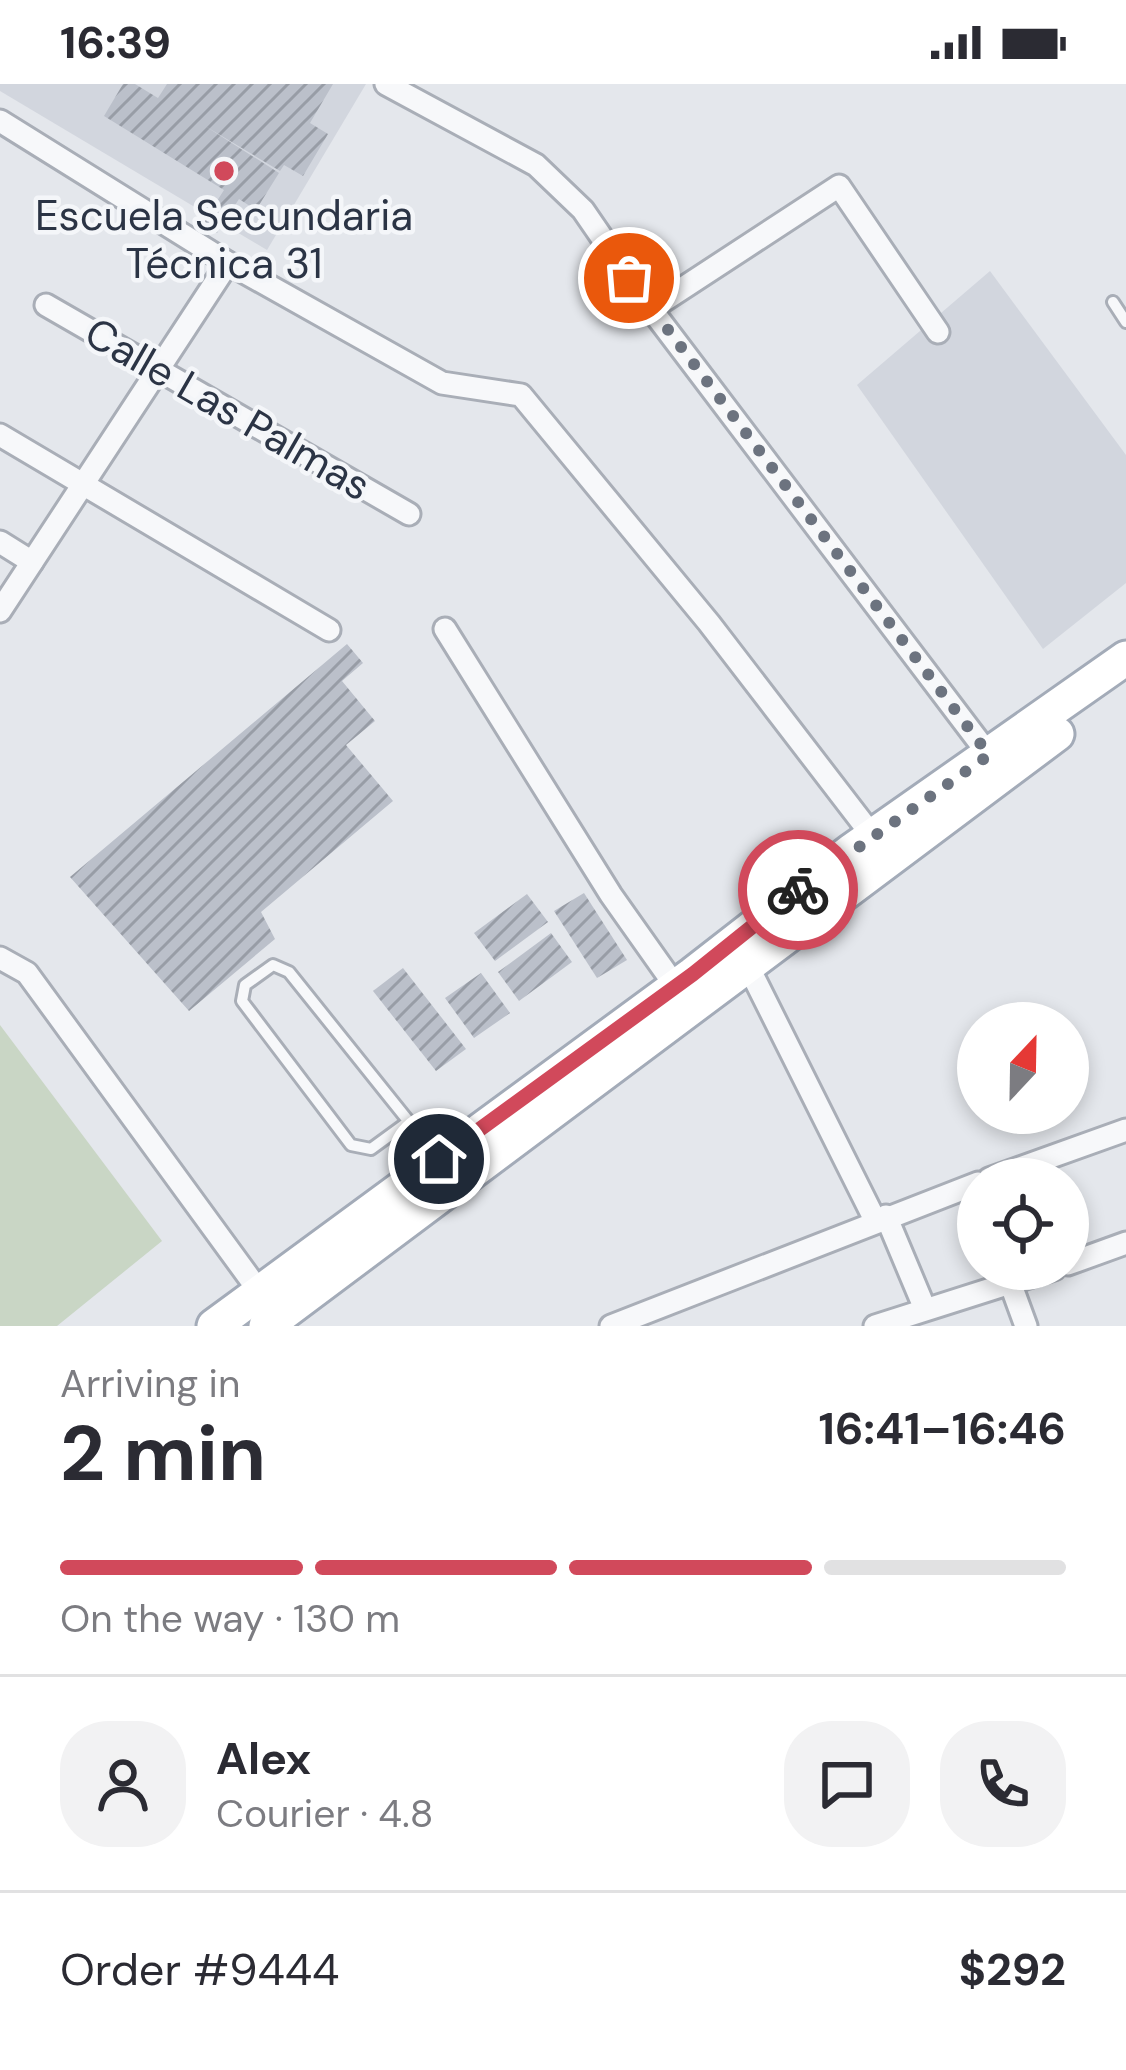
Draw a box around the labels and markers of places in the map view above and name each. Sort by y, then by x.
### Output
marker: Escuela Secundaria Técnica 31 [211,158,237,184]
place label: Escuela Secundaria Técnica 31 [35,188,413,291]
pin [578,227,680,329]
pin [388,1108,490,1210]

